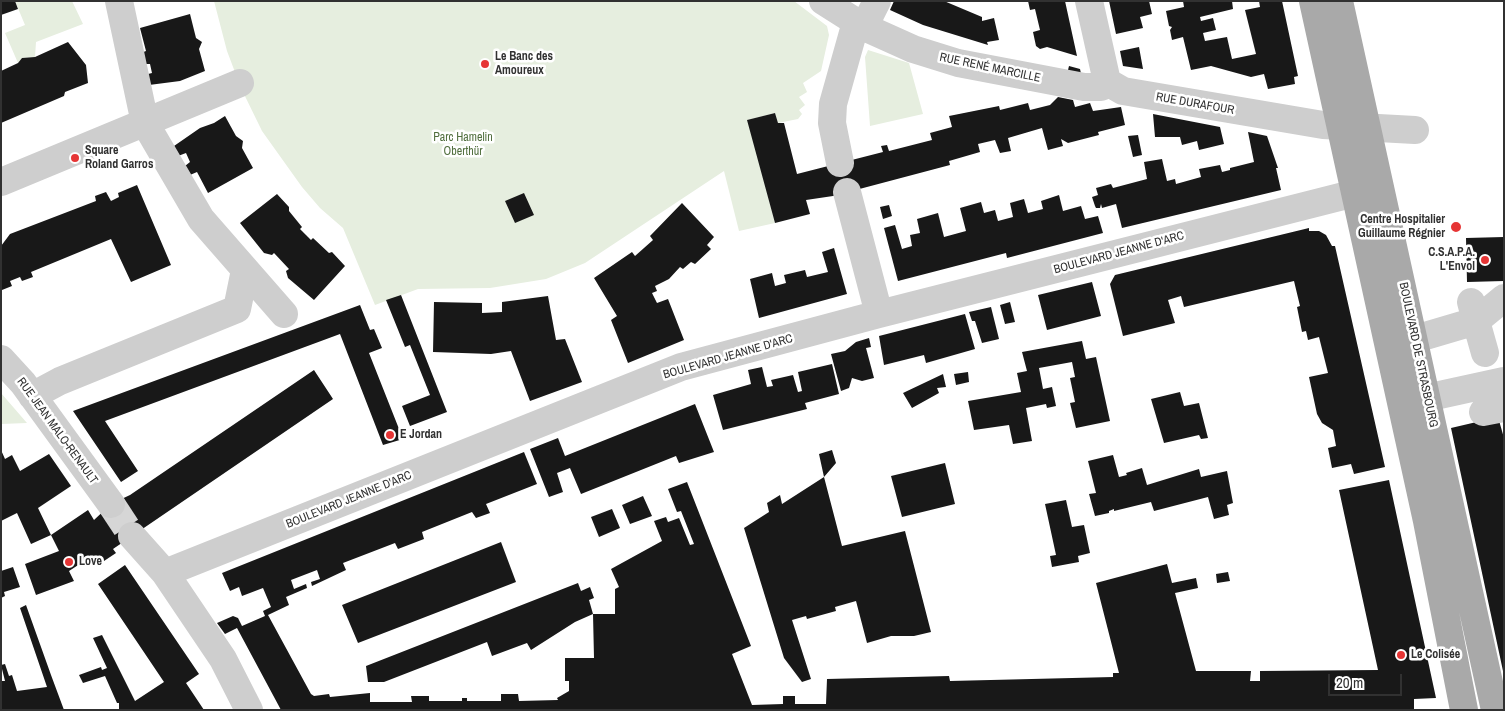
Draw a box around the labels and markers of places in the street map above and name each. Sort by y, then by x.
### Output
place label: Le Banc des Amoureux [495,50,553,78]
marker: Le Banc des Amoureux [479,58,491,70]
place label: Square Roland Garros [85,144,153,172]
marker: Square Roland Garros [69,152,81,164]
place label: Centre Hospitalier Guillaume Régnier [1358,213,1445,241]
marker: Centre Hospitalier Guillaume Régnier [1449,220,1463,234]
place label: C.S.A.P.A. L'Envol [1428,246,1475,274]
marker: C.S.A.P.A. L'Envol [1479,254,1491,266]
place label: E Jordan [400,428,442,442]
marker: E Jordan [384,429,396,441]
place label: Love [79,555,102,569]
marker: Love [63,556,75,568]
place label: Le Colisée [1411,648,1460,662]
marker: Le Colisée [1395,649,1407,661]

